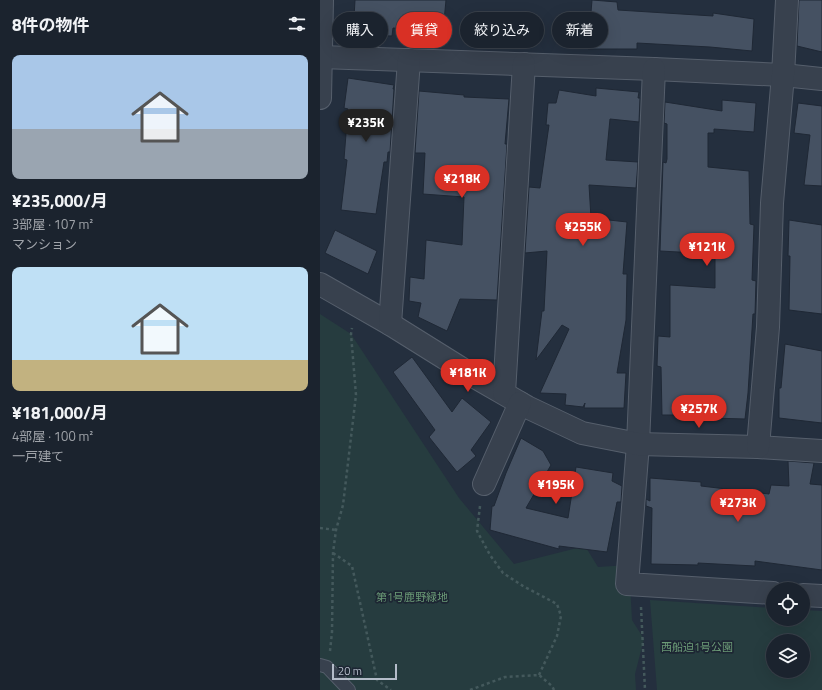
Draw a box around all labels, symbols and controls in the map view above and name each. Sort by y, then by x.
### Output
text: 8件の物件 [12,12,90,38]
chip: 購入 [332,12,388,48]
chip: 賃貸 [396,12,452,48]
chip: 絞り込み [460,12,544,48]
chip: 新着 [552,12,608,48]
icon: filters [286,13,308,35]
icon: home [124,81,196,153]
pin: ¥235K [338,109,394,143]
text: ¥235K [348,112,384,132]
pin: ¥218K [434,165,490,199]
text: ¥218K [444,168,480,188]
text: ¥235,000/月 [12,188,108,214]
pin: ¥255K [555,213,611,247]
text: 3部屋 · 107 m² [12,214,93,234]
text: ¥255K [565,216,601,236]
pin: ¥121K [679,233,735,267]
text: マンション [12,234,77,254]
text: ¥121K [689,236,725,256]
icon: home [124,293,196,365]
pin: ¥181K [440,359,496,393]
text: ¥181K [450,362,486,382]
pin: ¥257K [671,395,727,429]
text: ¥257K [681,398,717,418]
text: ¥181,000/月 [12,400,108,426]
text: 4部屋 · 100 m² [12,426,93,446]
text: 一戸建て [12,446,64,466]
pin: ¥195K [528,471,584,505]
text: ¥195K [538,474,574,494]
pin: ¥273K [710,489,766,523]
text: ¥273K [720,492,756,512]
map controls [766,582,810,678]
button: locate [766,582,810,626]
park label: 第1号鹿野緑地 [376,589,448,605]
button: layers [766,634,810,678]
park label: 西船迫1号公園 [661,639,733,655]
scale bar [332,662,397,681]
text: 20 m [338,663,362,679]

